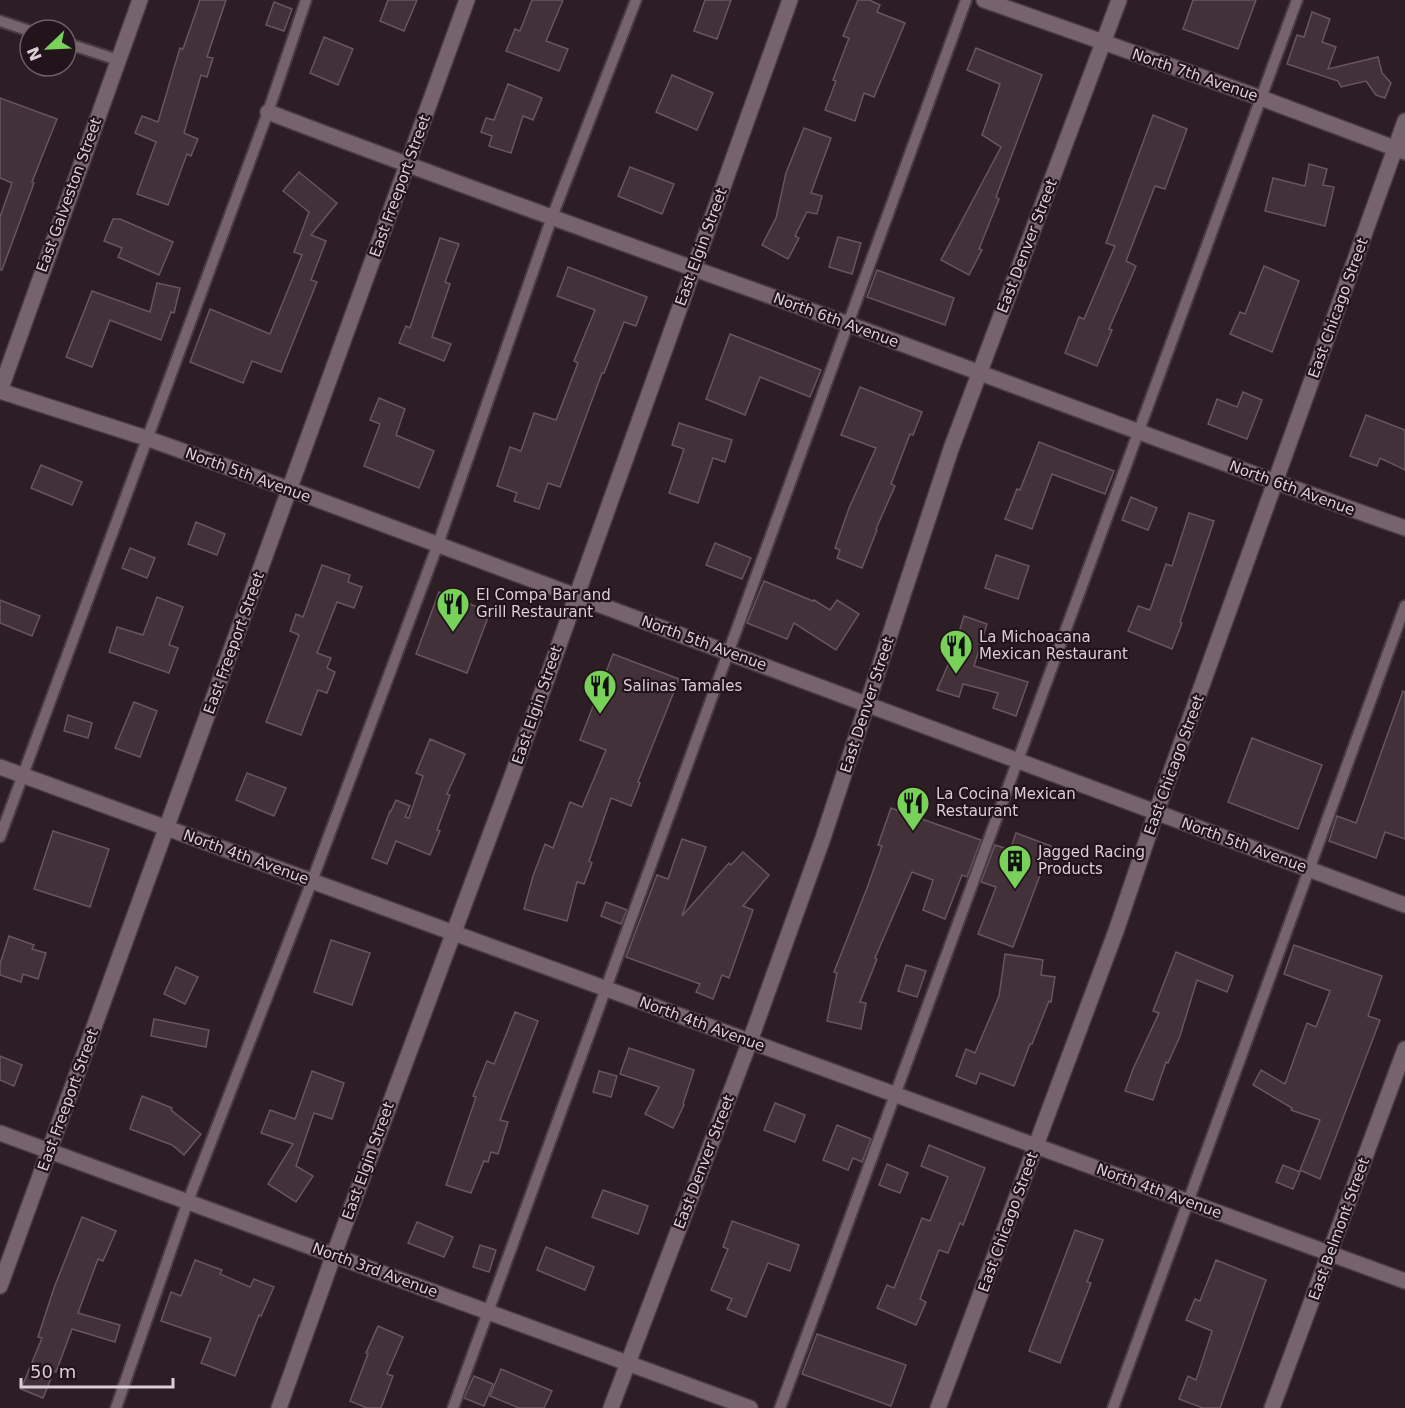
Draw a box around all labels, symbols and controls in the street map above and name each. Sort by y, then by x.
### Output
north arrow [18,18,78,78]
text: N [23,44,46,64]
street label: North 7th Avenue [1130,45,1260,105]
street label: East Freeport Street [366,112,434,260]
street label: East Galveston Street [33,115,105,275]
street label: East Denver Street [993,176,1061,316]
street label: East Elgin Street [671,185,731,308]
street label: East Chicago Street [1304,235,1372,381]
street label: North 6th Avenue [771,289,901,351]
street label: North 5th Avenue [183,444,313,506]
street label: North 6th Avenue [1227,457,1357,519]
street label: East Freeport Street [200,569,268,717]
restaurant icon: El Compa Bar and Grill Restaurant [435,586,471,633]
place label: El Compa Bar and Grill Restaurant [476,586,611,621]
street label: North 5th Avenue [639,612,769,674]
restaurant icon: La Michoacana Mexican Restaurant [938,628,974,675]
place label: La Michoacana Mexican Restaurant [979,628,1128,663]
street label: East Denver Street [836,635,898,775]
street label: East Elgin Street [508,643,566,767]
restaurant icon: Salinas Tamales [582,668,618,715]
place label: Salinas Tamales [623,677,742,695]
street label: East Chicago Street [1140,692,1208,838]
restaurant icon: La Cocina Mexican Restaurant [895,785,931,832]
place label: La Cocina Mexican Restaurant [936,785,1076,820]
street label: North 5th Avenue [1179,814,1309,876]
street label: North 4th Avenue [181,826,311,888]
building icon: Jagged Racing Products [997,843,1033,890]
place label: Jagged Racing Products [1037,843,1145,878]
street label: North 4th Avenue [637,993,767,1055]
street label: East Freeport Street [34,1026,102,1174]
street label: East Denver Street [670,1092,738,1232]
street label: East Elgin Street [338,1099,398,1222]
street label: East Chicago Street [974,1149,1042,1295]
street label: East Belmont Street [1305,1155,1373,1303]
street label: North 4th Avenue [1094,1160,1224,1222]
street label: North 3rd Avenue [310,1239,440,1301]
scale bar [21,1351,172,1389]
text: 50 m [30,1361,76,1382]

